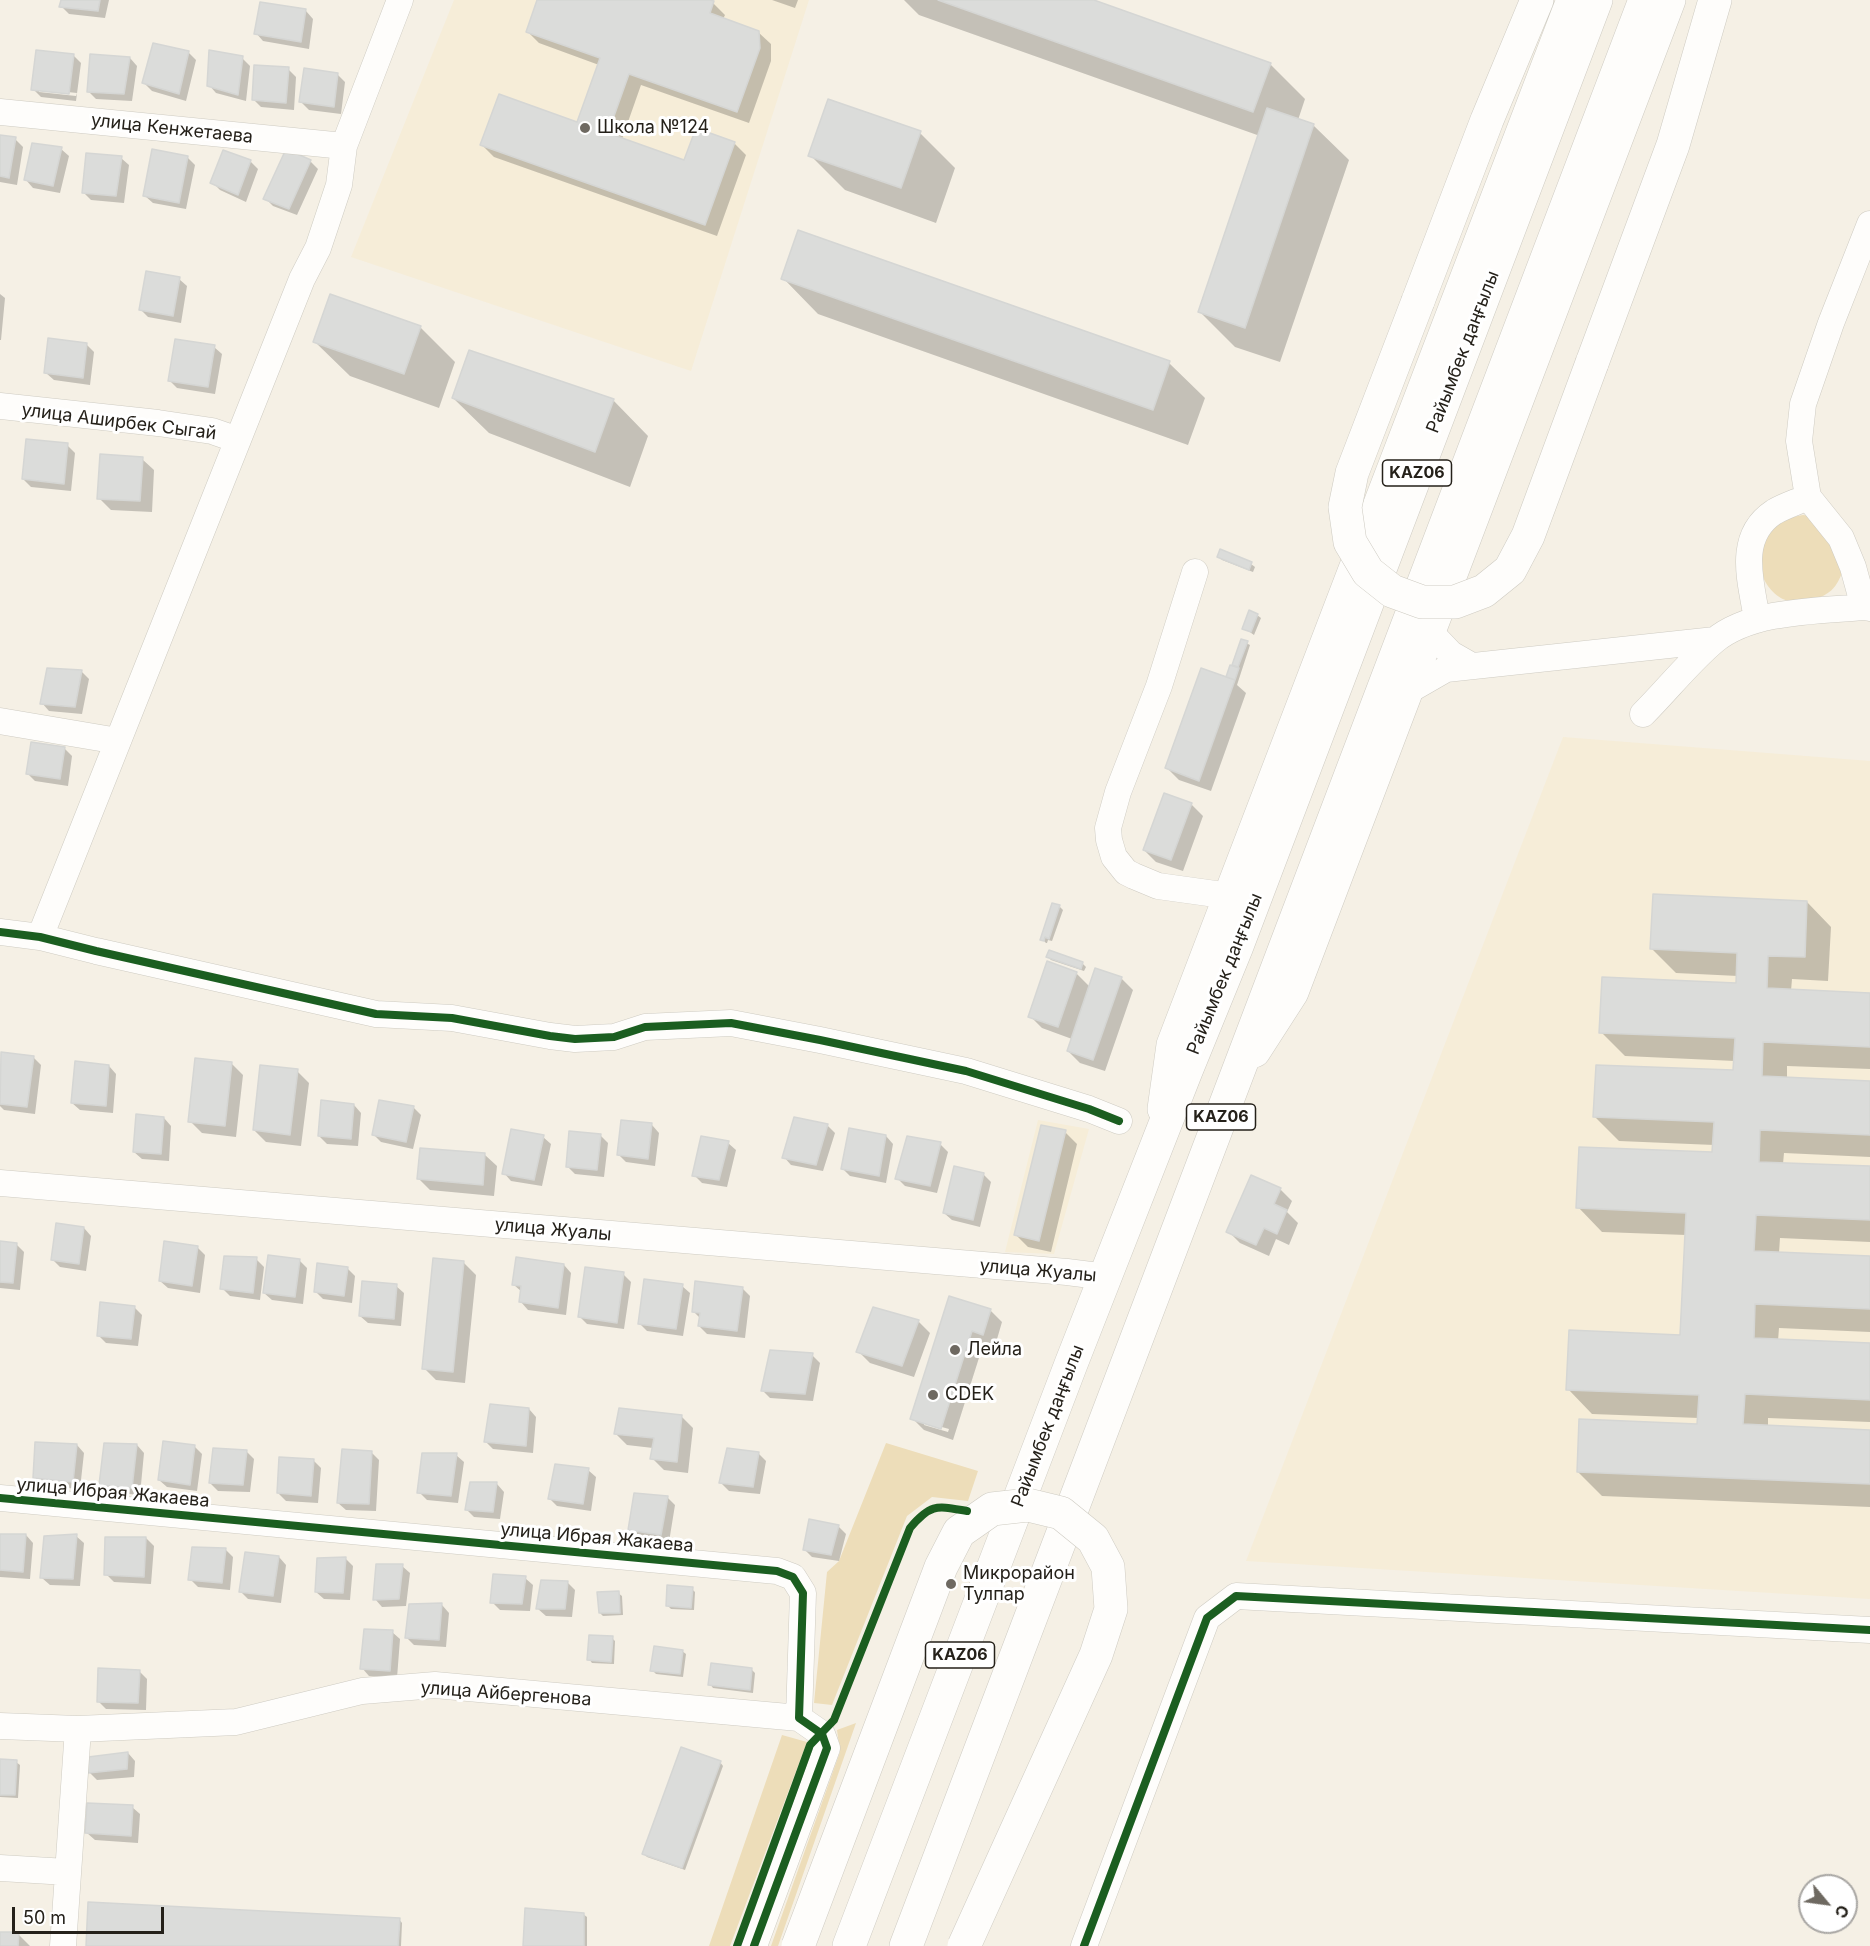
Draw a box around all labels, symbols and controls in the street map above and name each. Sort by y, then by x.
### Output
street label: улица Кенжетаева [90,110,254,148]
place label: Школа №124 [597,117,709,139]
marker: Школа №124 [578,121,592,135]
street label: Райымбек даңғылы [1422,268,1504,436]
street label: улица Аширбек Сыгай [20,399,218,445]
road number: KАZ06 [1382,460,1452,486]
street label: Райымбек даңғылы [1183,890,1267,1058]
road number: KАZ06 [1186,1104,1256,1130]
street label: улица Жуалы [494,1214,612,1246]
street label: улица Жуалы [979,1255,1097,1287]
place label: Лейла [967,1339,1022,1361]
street label: Райымбек даңғылы [1007,1342,1089,1510]
marker: Лейла [948,1343,962,1357]
place label: CDEK [945,1384,994,1406]
marker: CDEK [926,1388,940,1402]
street label: улица Ибрая Жакаева [16,1474,210,1512]
street label: улица Ибрая Жакаева [500,1519,694,1557]
place label: Микрорайон Тулпар [963,1563,1075,1606]
marker: Микрорайон Тулпар [944,1577,958,1591]
road number: KАZ06 [926,1642,994,1668]
street label: улица Айбергенова [420,1677,592,1711]
north arrow [1798,1874,1858,1934]
scale bar [15,1895,166,1933]
text: С [1830,1902,1854,1922]
text: 50 m [23,1907,66,1928]

